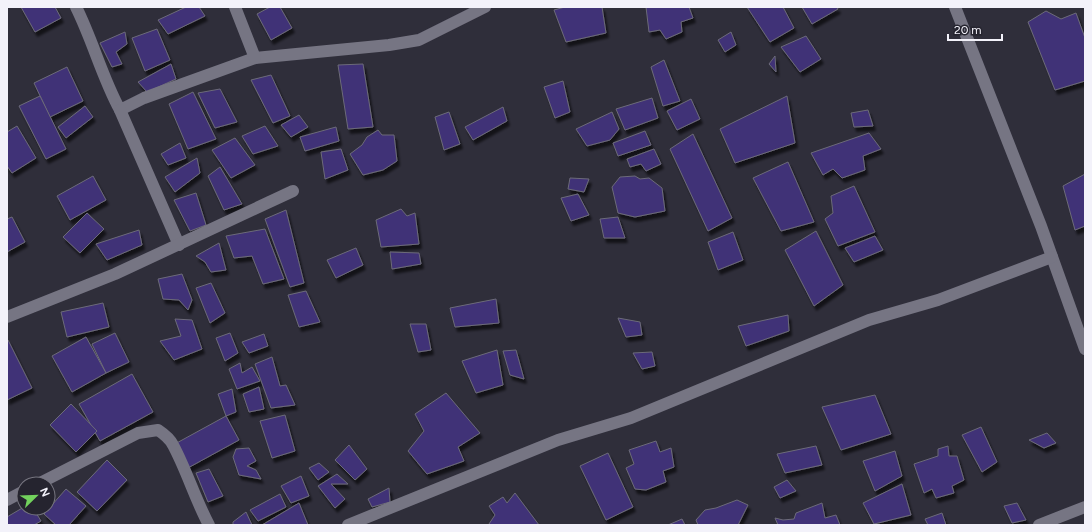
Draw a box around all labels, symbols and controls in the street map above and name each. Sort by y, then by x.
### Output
scale bar [948,16,1002,42]
text: 20 m [954,23,982,37]
north arrow [16,476,56,516]
text: N [37,486,52,499]

